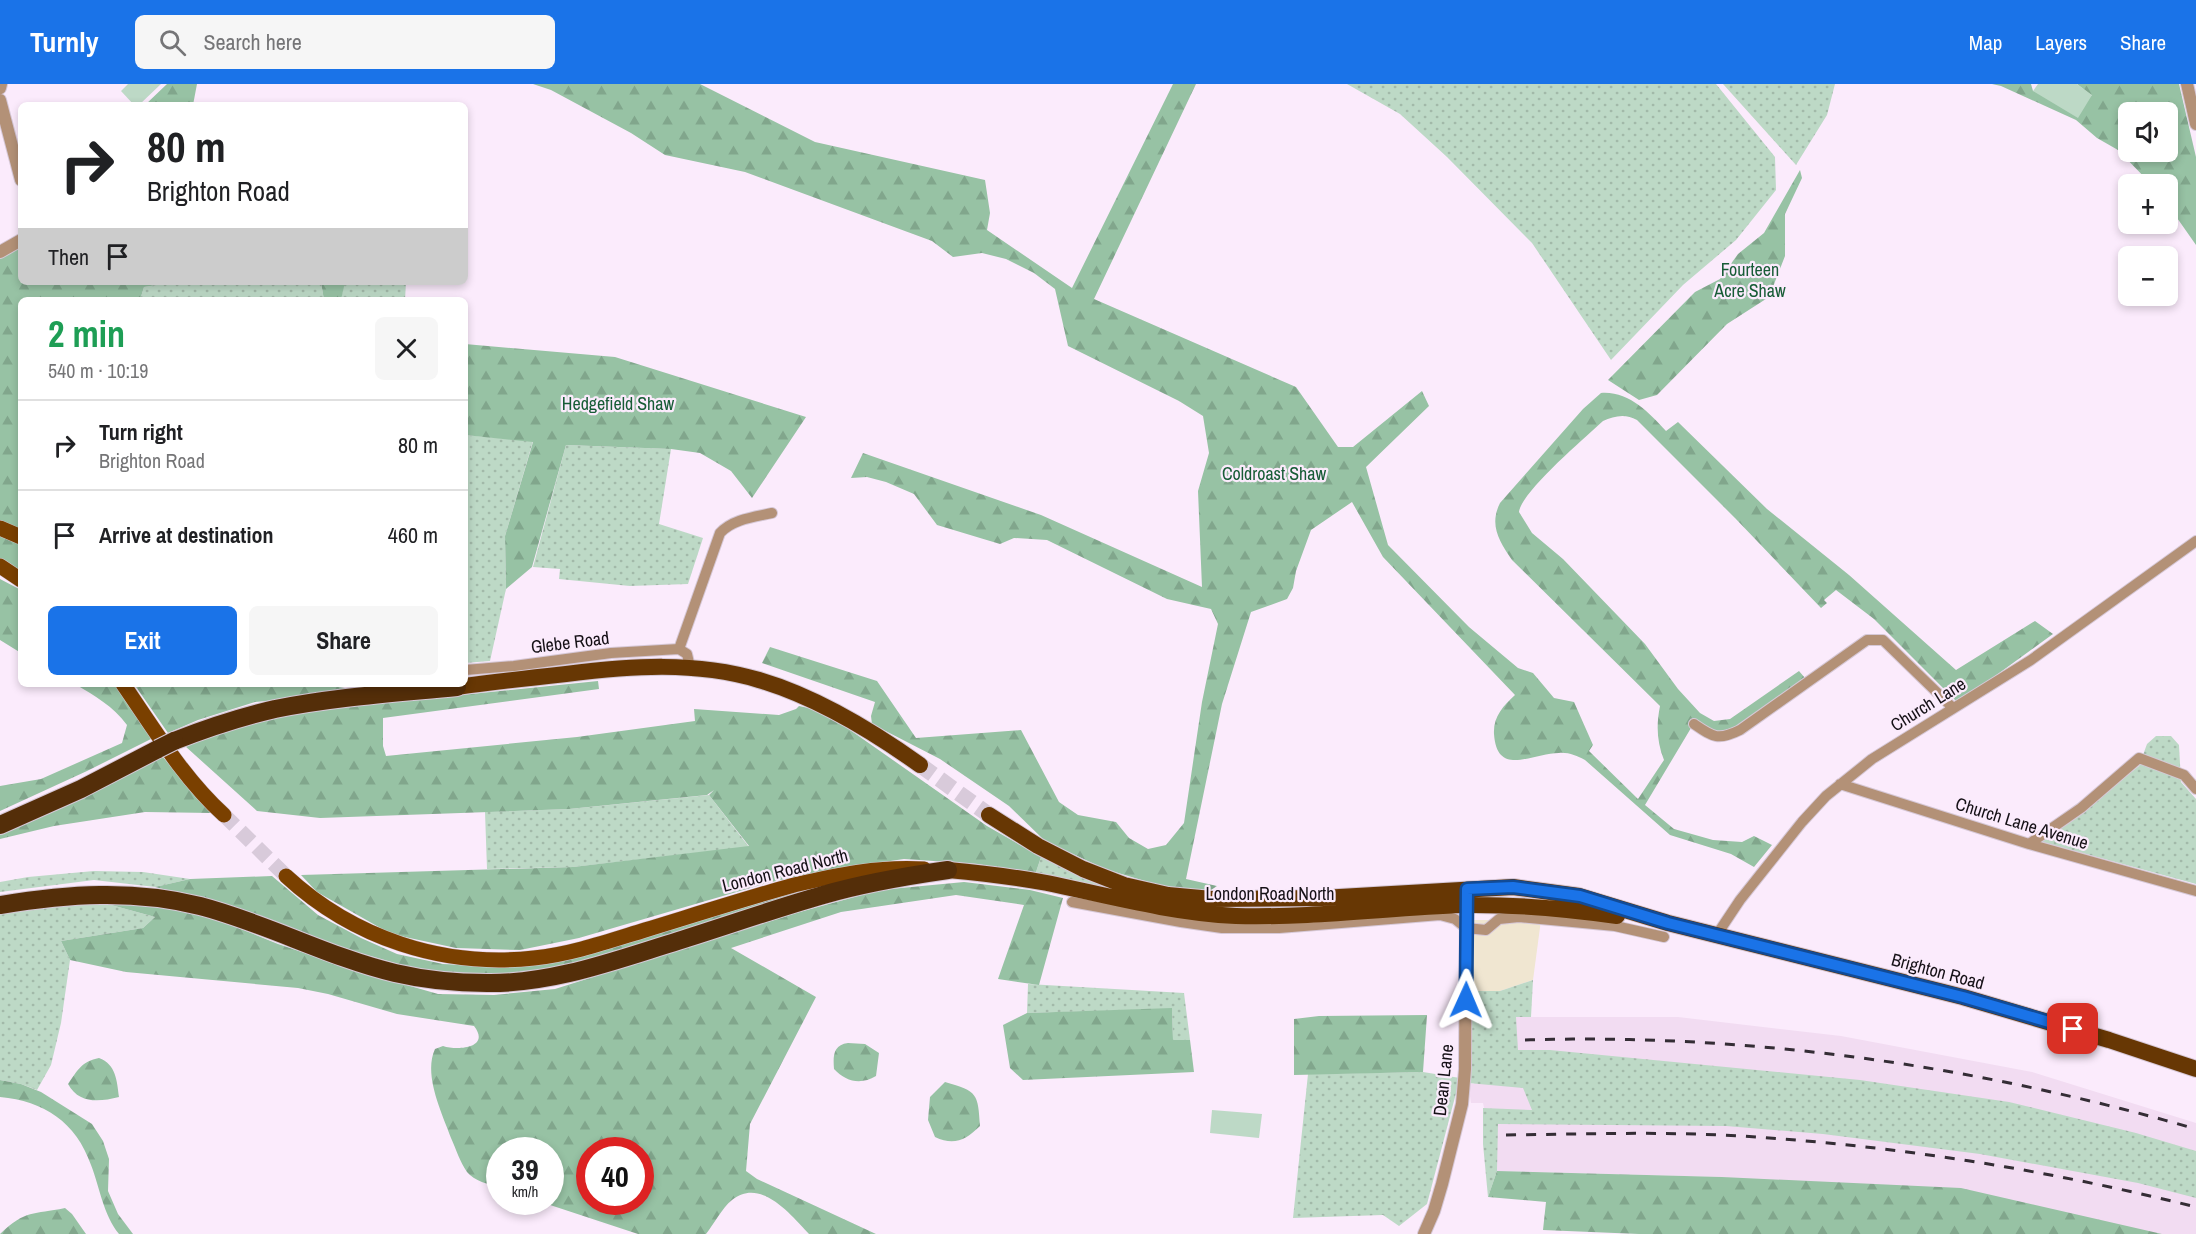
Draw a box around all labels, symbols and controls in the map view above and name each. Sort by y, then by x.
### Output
search box [135,15,555,69]
text: Turnly [30,23,99,61]
icon: search [156,26,189,59]
text: Search here [204,27,302,57]
text: Map [1969,28,2002,57]
text: Layers [2035,28,2087,57]
text: Share [2120,28,2166,57]
map controls [2118,102,2178,306]
button: sound [2118,102,2178,162]
text: 80 m [147,119,226,175]
icon: right [48,126,126,204]
text: Brighton Road [147,173,290,209]
button: + [2118,174,2178,234]
icon: arrive [101,240,134,273]
text: Then [48,242,89,272]
button: − [2118,246,2178,306]
park label: Fourteen Acre Shaw [1713,257,1786,303]
text: 2 min [48,310,125,358]
button: close [375,317,438,380]
text: 540 m · 10:19 [48,357,148,384]
park label: Hedgefield Shaw [562,391,675,416]
text: Turn right [99,417,183,447]
icon: right [48,429,81,462]
text: 80 m [398,430,438,460]
text: Brighton Road [99,447,205,474]
park label: Coldroast Shaw [1222,461,1326,486]
icon: arrive [48,519,81,552]
text: Arrive at destination [99,520,273,550]
text: 460 m [388,520,438,550]
button: Exit [48,606,237,675]
button: Share [249,606,438,675]
street label: Glebe Road [529,625,611,659]
street label: Church Lane [1886,671,1970,737]
street label: Church Lane Avenue [1953,791,2091,855]
street label: London Road North [719,842,851,898]
street label: London Road North [1206,881,1334,906]
street label: Brighton Road [1889,947,1987,995]
position arrow [1434,968,1498,1032]
pin [2047,1003,2098,1054]
icon: arrive [2056,1012,2089,1045]
street label: Dean Lane [1427,1043,1459,1117]
speed limit sign: 40 [576,1137,654,1215]
text: 39 [511,1149,539,1189]
text: km/h [512,1181,538,1202]

